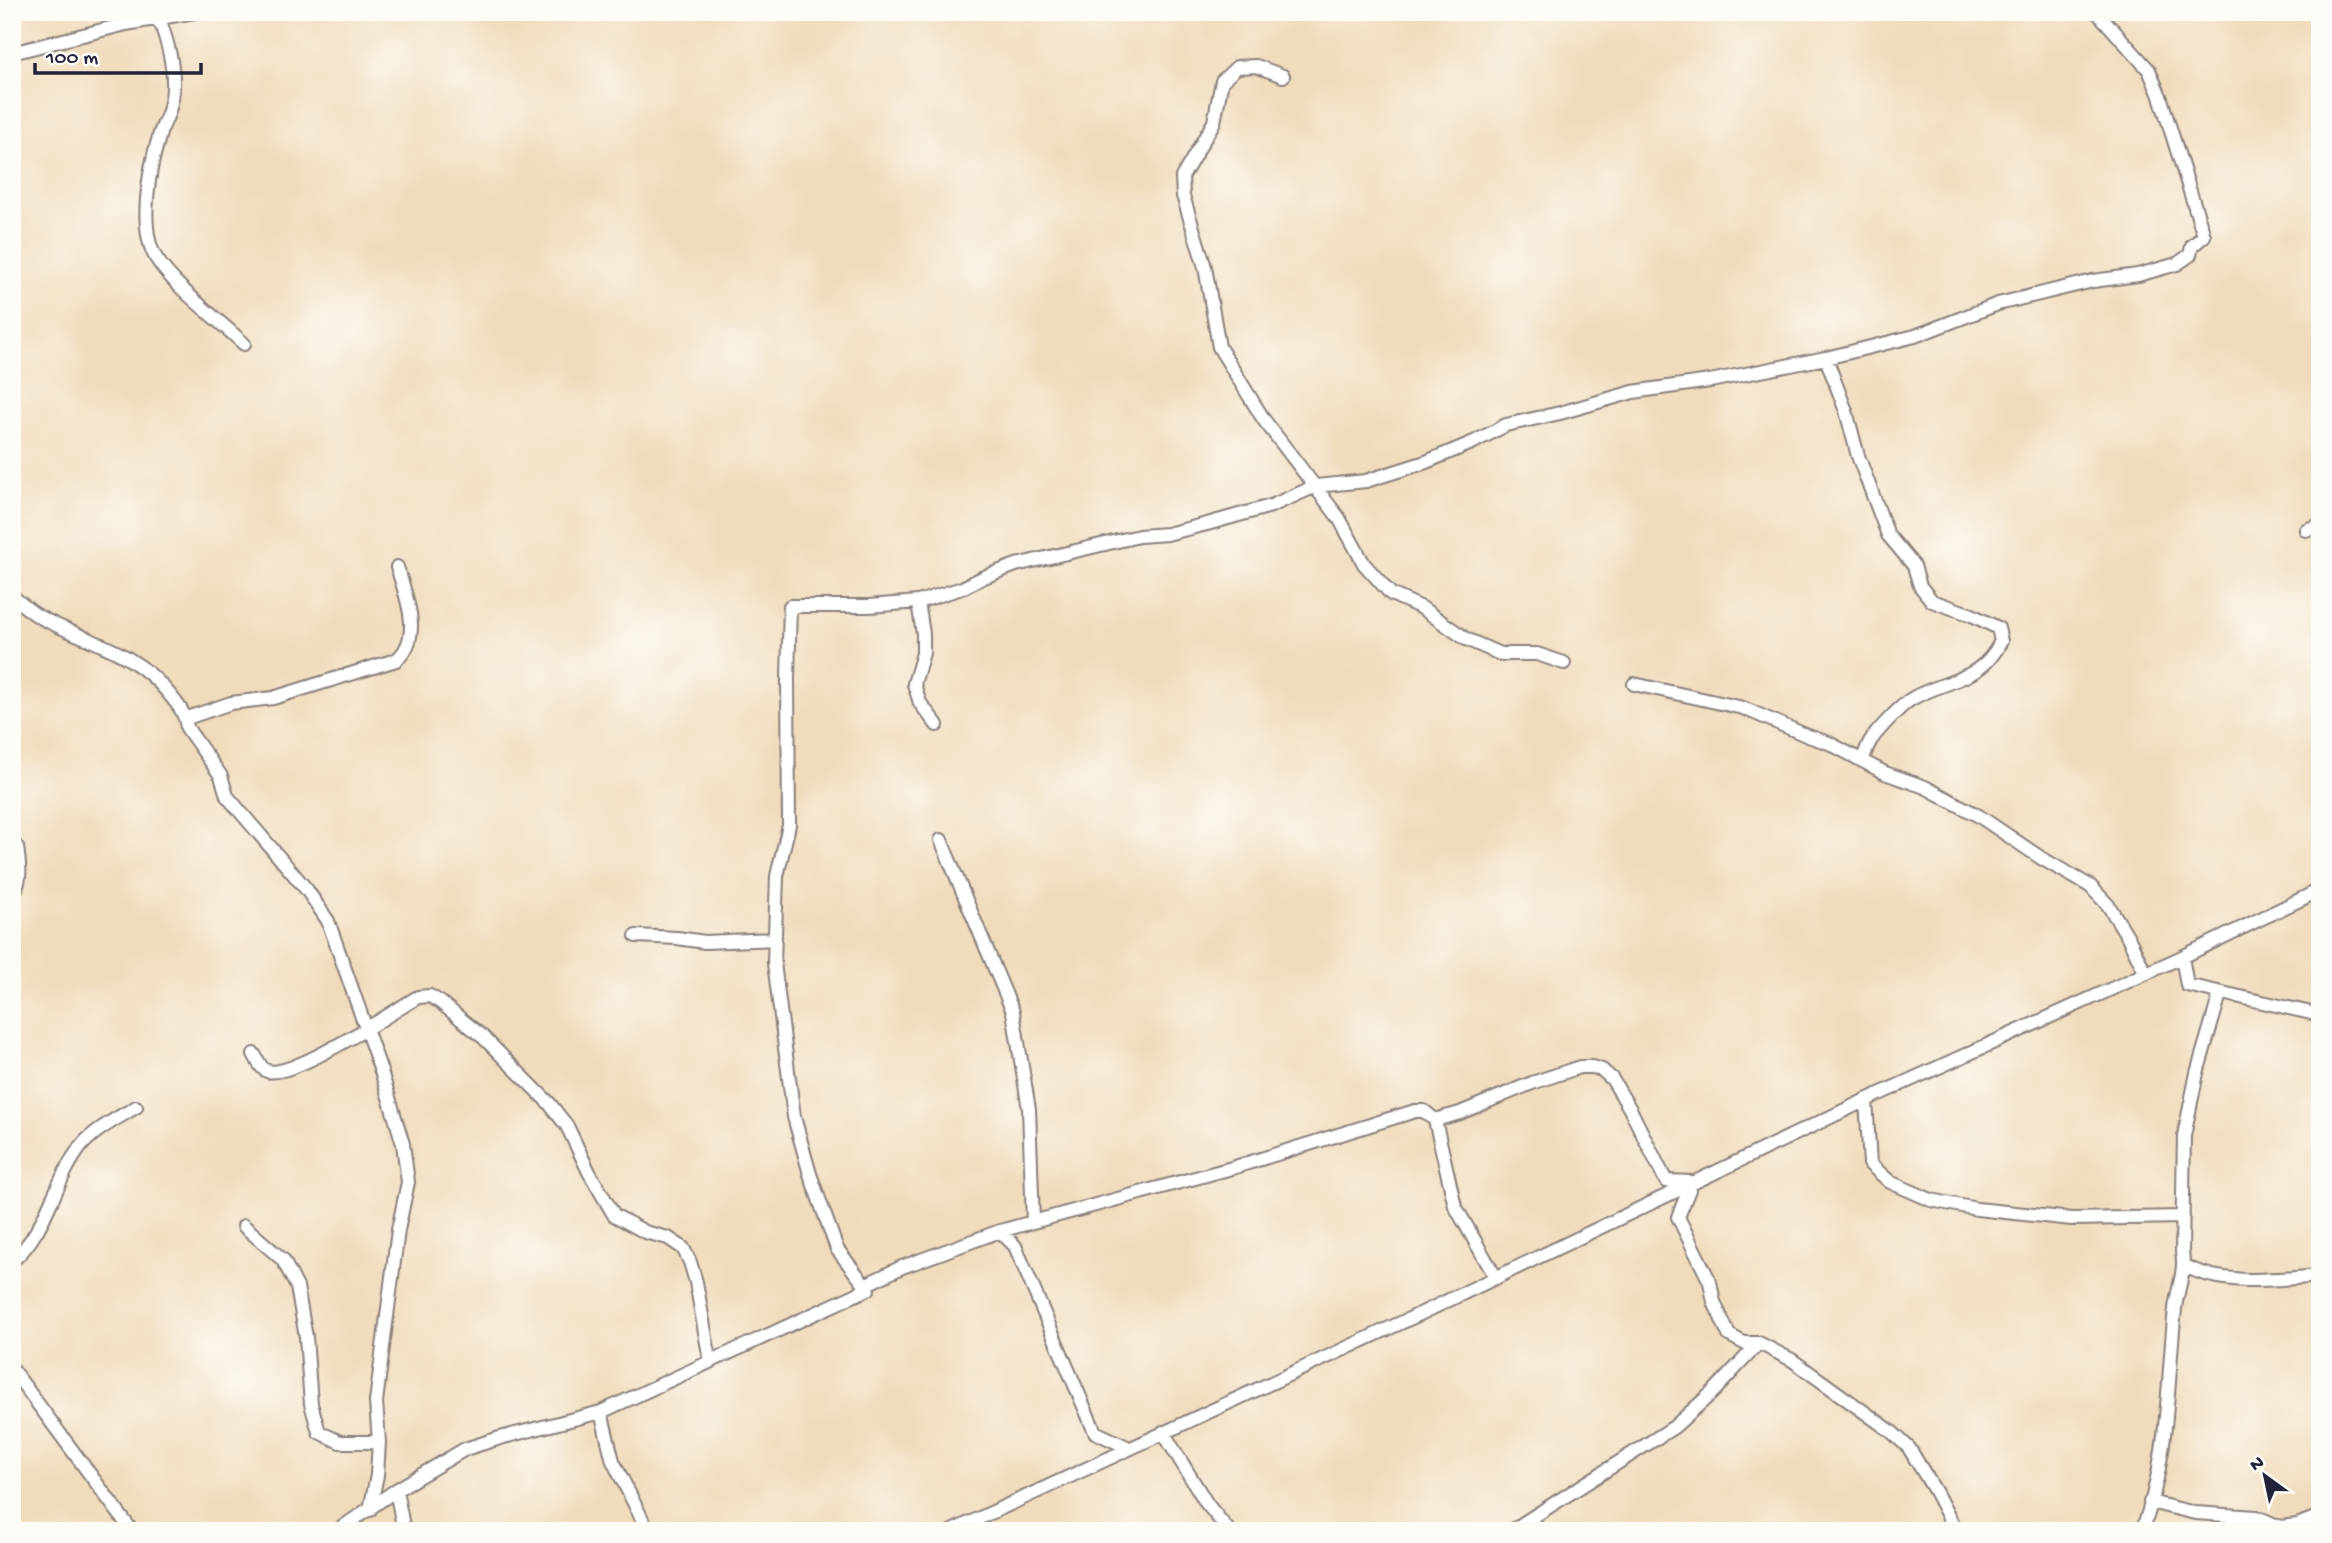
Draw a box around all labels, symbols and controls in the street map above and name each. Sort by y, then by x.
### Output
scale bar [35,32,201,76]
text: 100 m [45,47,98,72]
north arrow [2230,1442,2300,1512]
text: N [2246,1452,2269,1478]

